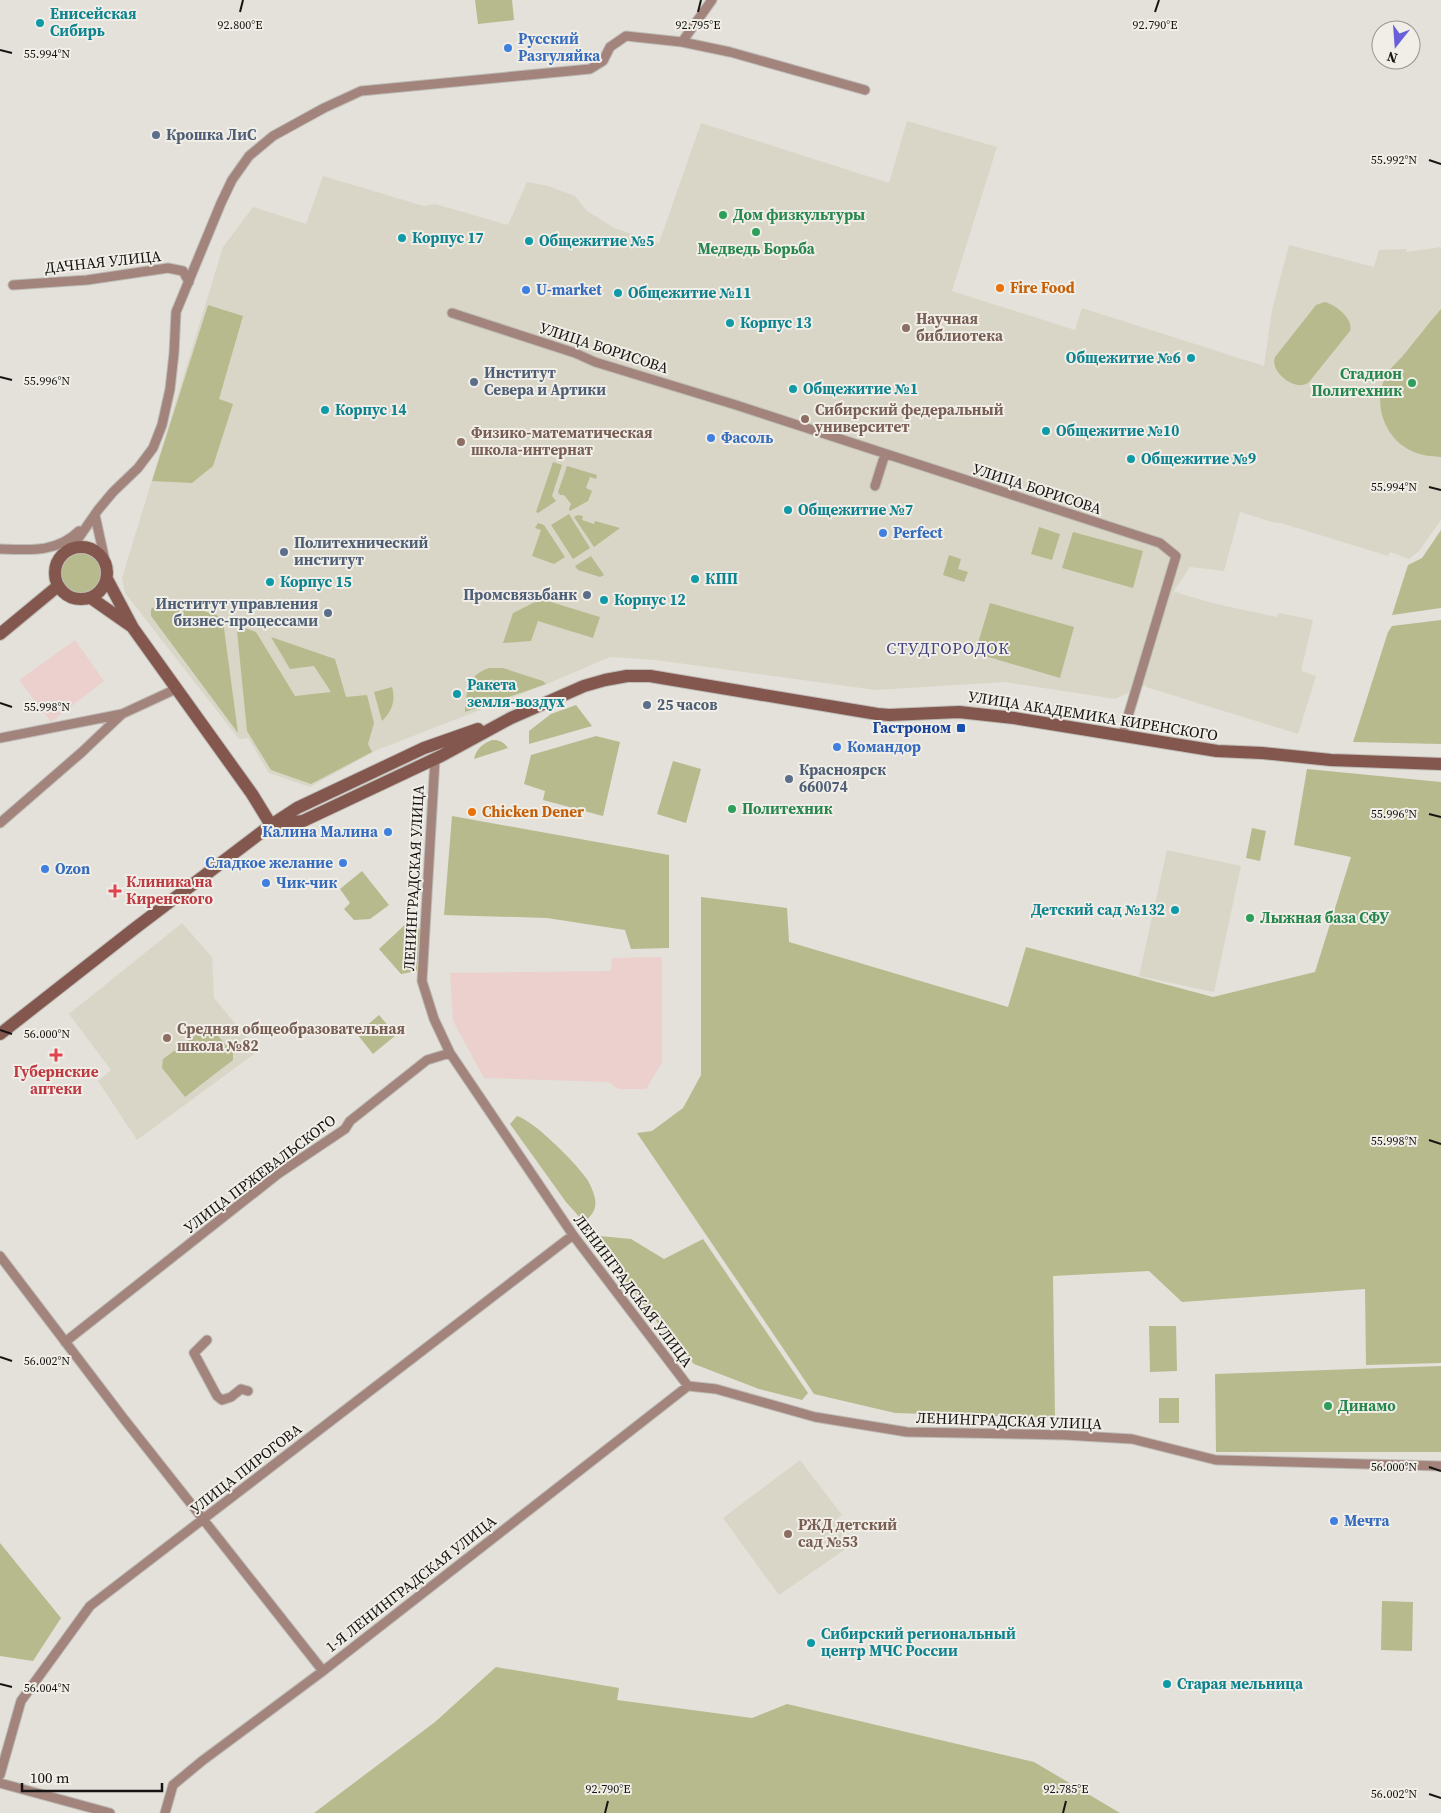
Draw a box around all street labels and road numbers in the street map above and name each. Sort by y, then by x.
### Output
street label: ДАЧНАЯ УЛИЦА [44,245,162,278]
street label: УЛИЦА БОРИСОВА [537,317,671,378]
street label: УЛИЦА БОРИСОВА [970,458,1104,519]
street label: УЛИЦА АКАДЕМИКА КИРЕНСКОГО [967,685,1220,746]
street label: ЛЕНИНГРАДСКАЯ УЛИЦА [398,784,429,972]
street label: УЛИЦА ПРЖЕВАЛЬСКОГО [179,1109,340,1238]
street label: ЛЕНИНГРАДСКАЯ УЛИЦА [569,1210,698,1371]
street label: ЛЕНИНГРАДСКАЯ УЛИЦА [916,1407,1103,1434]
street label: УЛИЦА ПИРОГОВА [186,1418,306,1519]
street label: 1-Я ЛЕНИНГРАДСКАЯ УЛИЦА [321,1510,501,1657]

